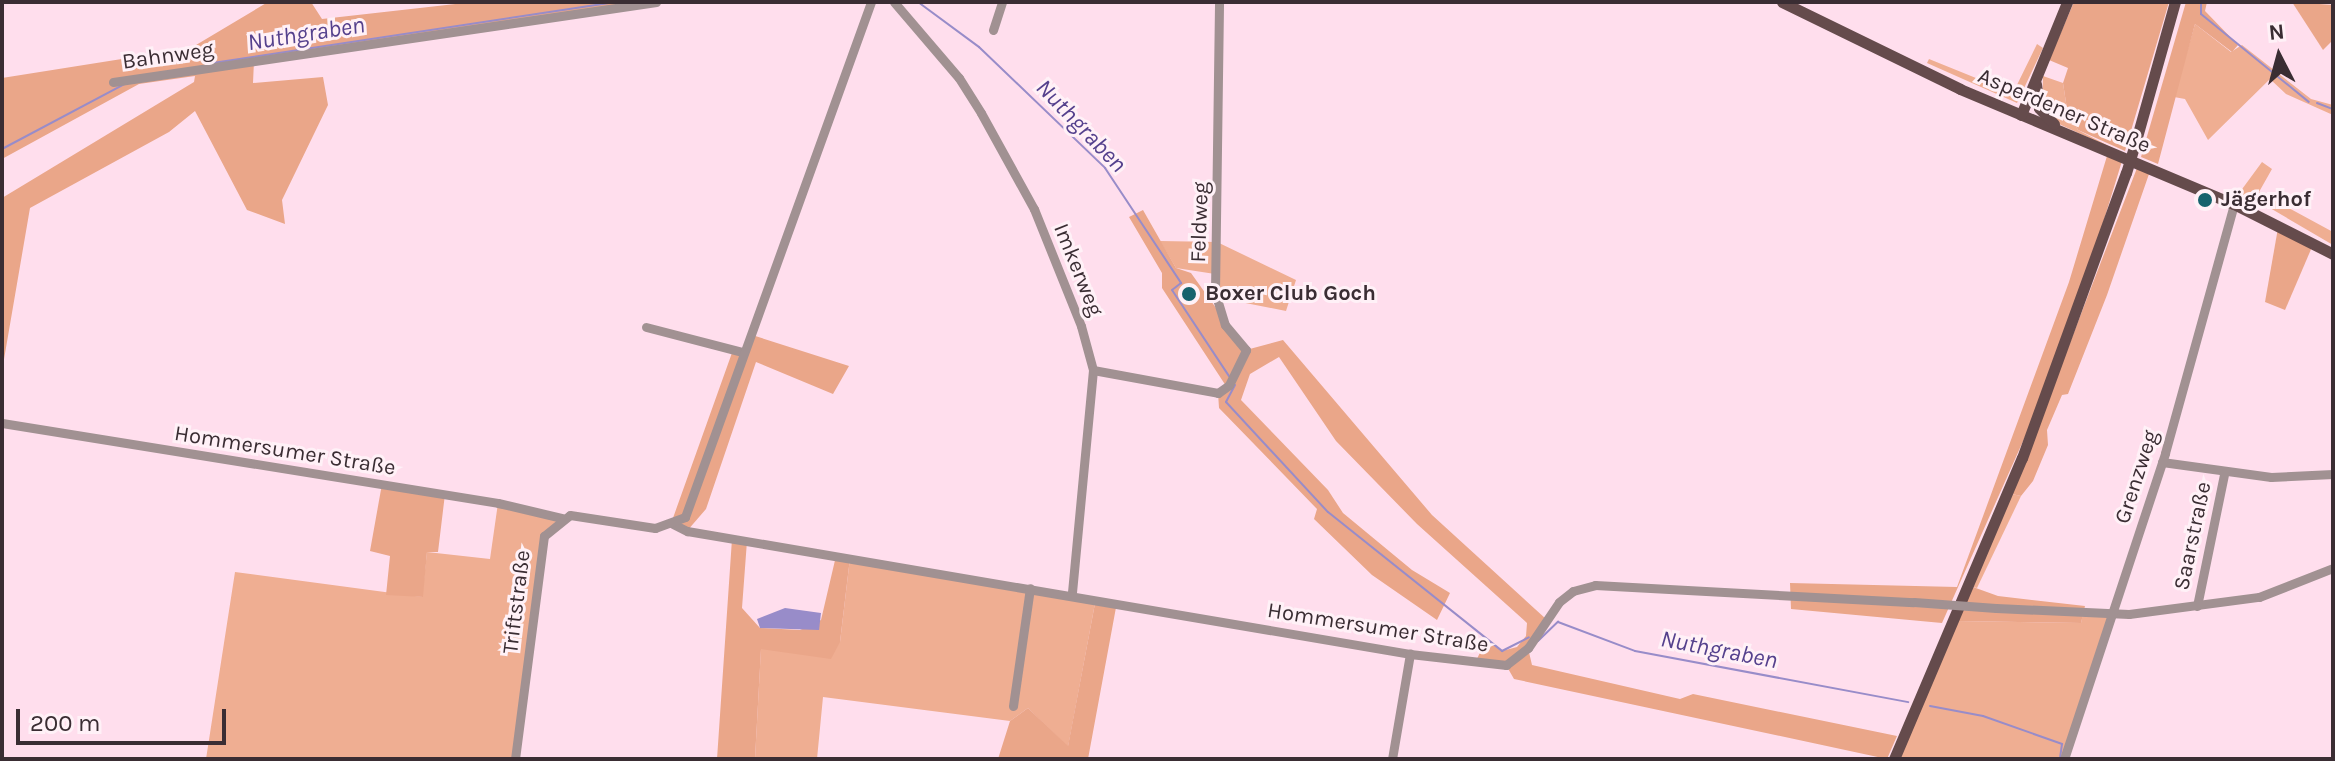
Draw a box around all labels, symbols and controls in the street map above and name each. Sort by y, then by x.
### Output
water label: Nuthgraben [245,11,367,57]
north arrow [2239,16,2319,96]
text: N [2267,18,2286,46]
street label: Bahnweg [121,37,215,75]
street label: Asperdener Straße [1974,63,2154,159]
water label: Nuthgraben [1030,73,1132,179]
street label: Feldweg [1185,181,1215,263]
place label: Jägerhof [2221,187,2311,213]
marker: Jägerhof [2196,191,2214,209]
street label: Imkerweg [1047,220,1109,320]
place label: Boxer Club Goch [1205,281,1376,307]
marker: Boxer Club Goch [1180,285,1198,303]
street label: Hommersumer Straße [173,420,397,482]
street label: Grenzweg [2109,427,2165,527]
street label: Saarstraße [2169,479,2217,593]
street label: Triftstraße [498,549,536,655]
street label: Hommersumer Straße [1266,597,1490,659]
water label: Nuthgraben [1658,625,1780,675]
scale bar [20,693,230,743]
text: 200 m [30,709,101,737]

